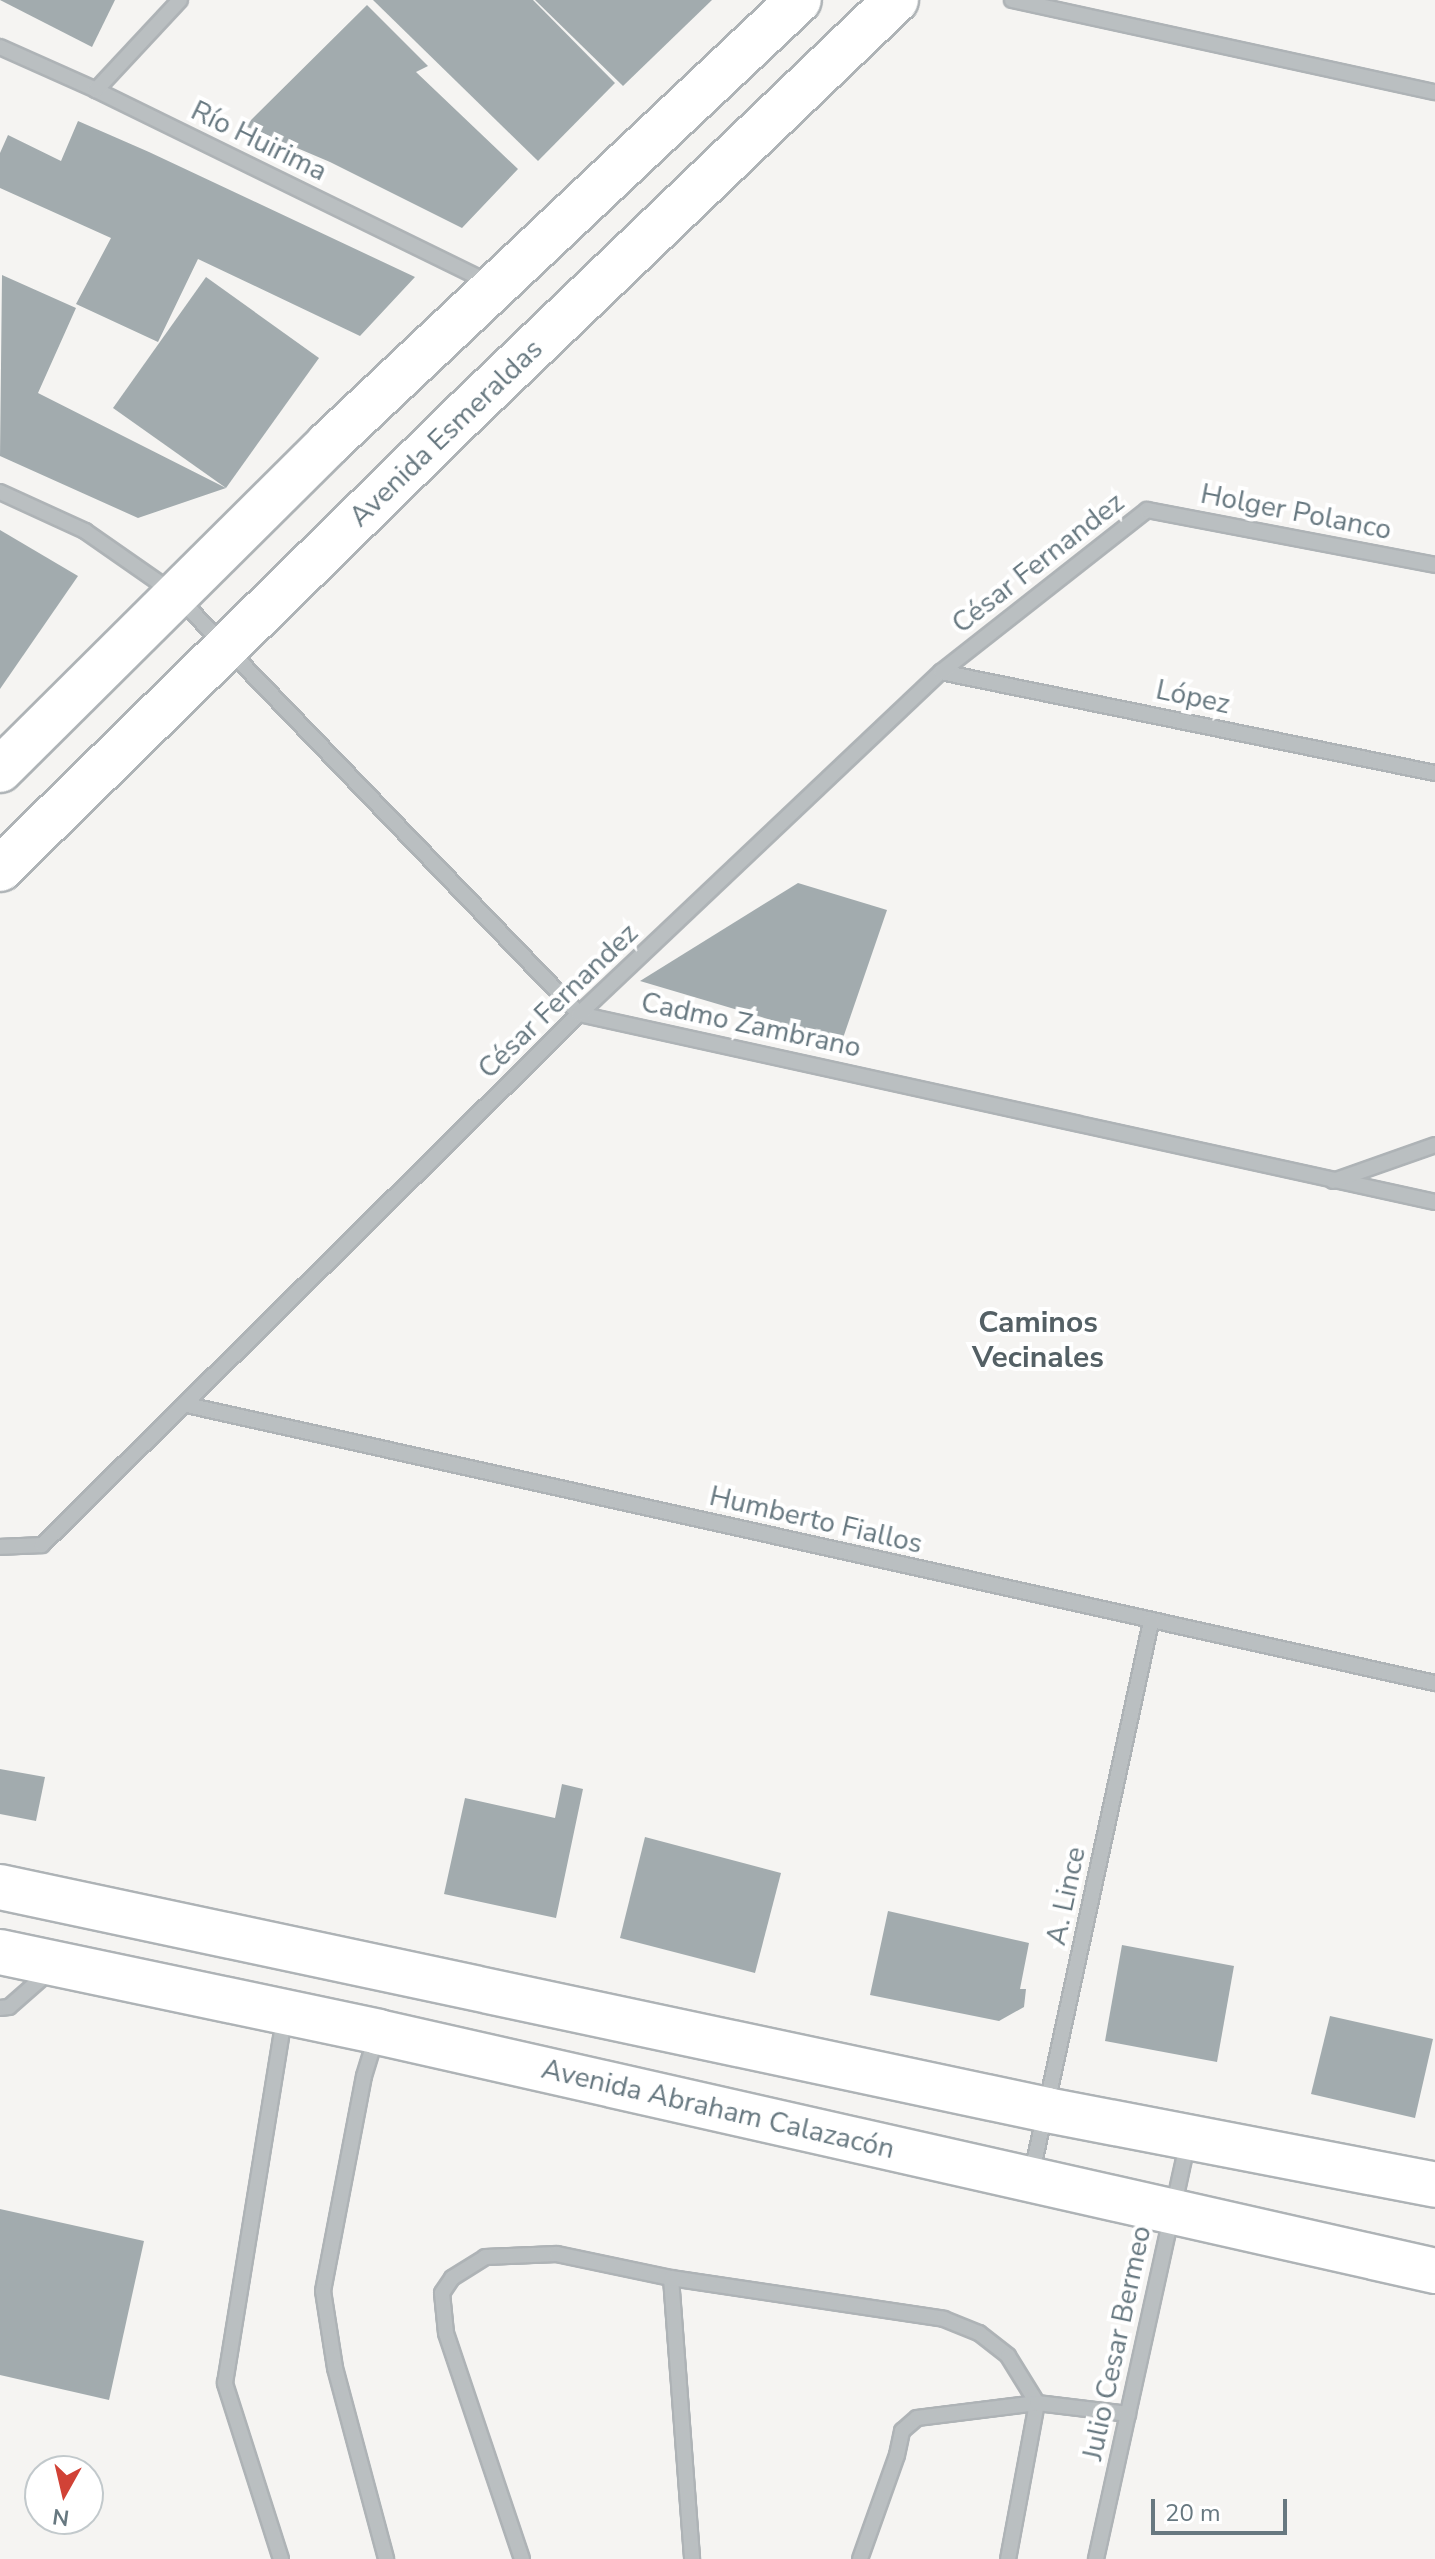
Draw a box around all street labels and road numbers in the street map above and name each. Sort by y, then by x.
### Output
street label: Río Huirima [186,94,332,188]
street label: Avenida Esmeraldas [342,332,550,534]
street label: Holger Polanco [1198,477,1394,547]
street label: César Fernandez [945,485,1131,641]
street label: López [1153,673,1233,721]
street label: César Fernandez [471,916,645,1086]
street label: Cadmo Zambrano [638,985,864,1065]
street label: Humberto Fiallos [706,1479,926,1561]
street label: A. Lince [1039,1844,1093,1948]
street label: Avenida Abraham Calazacón [538,2052,898,2166]
street label: Julio Cesar Bermeo [1076,2223,1158,2463]

